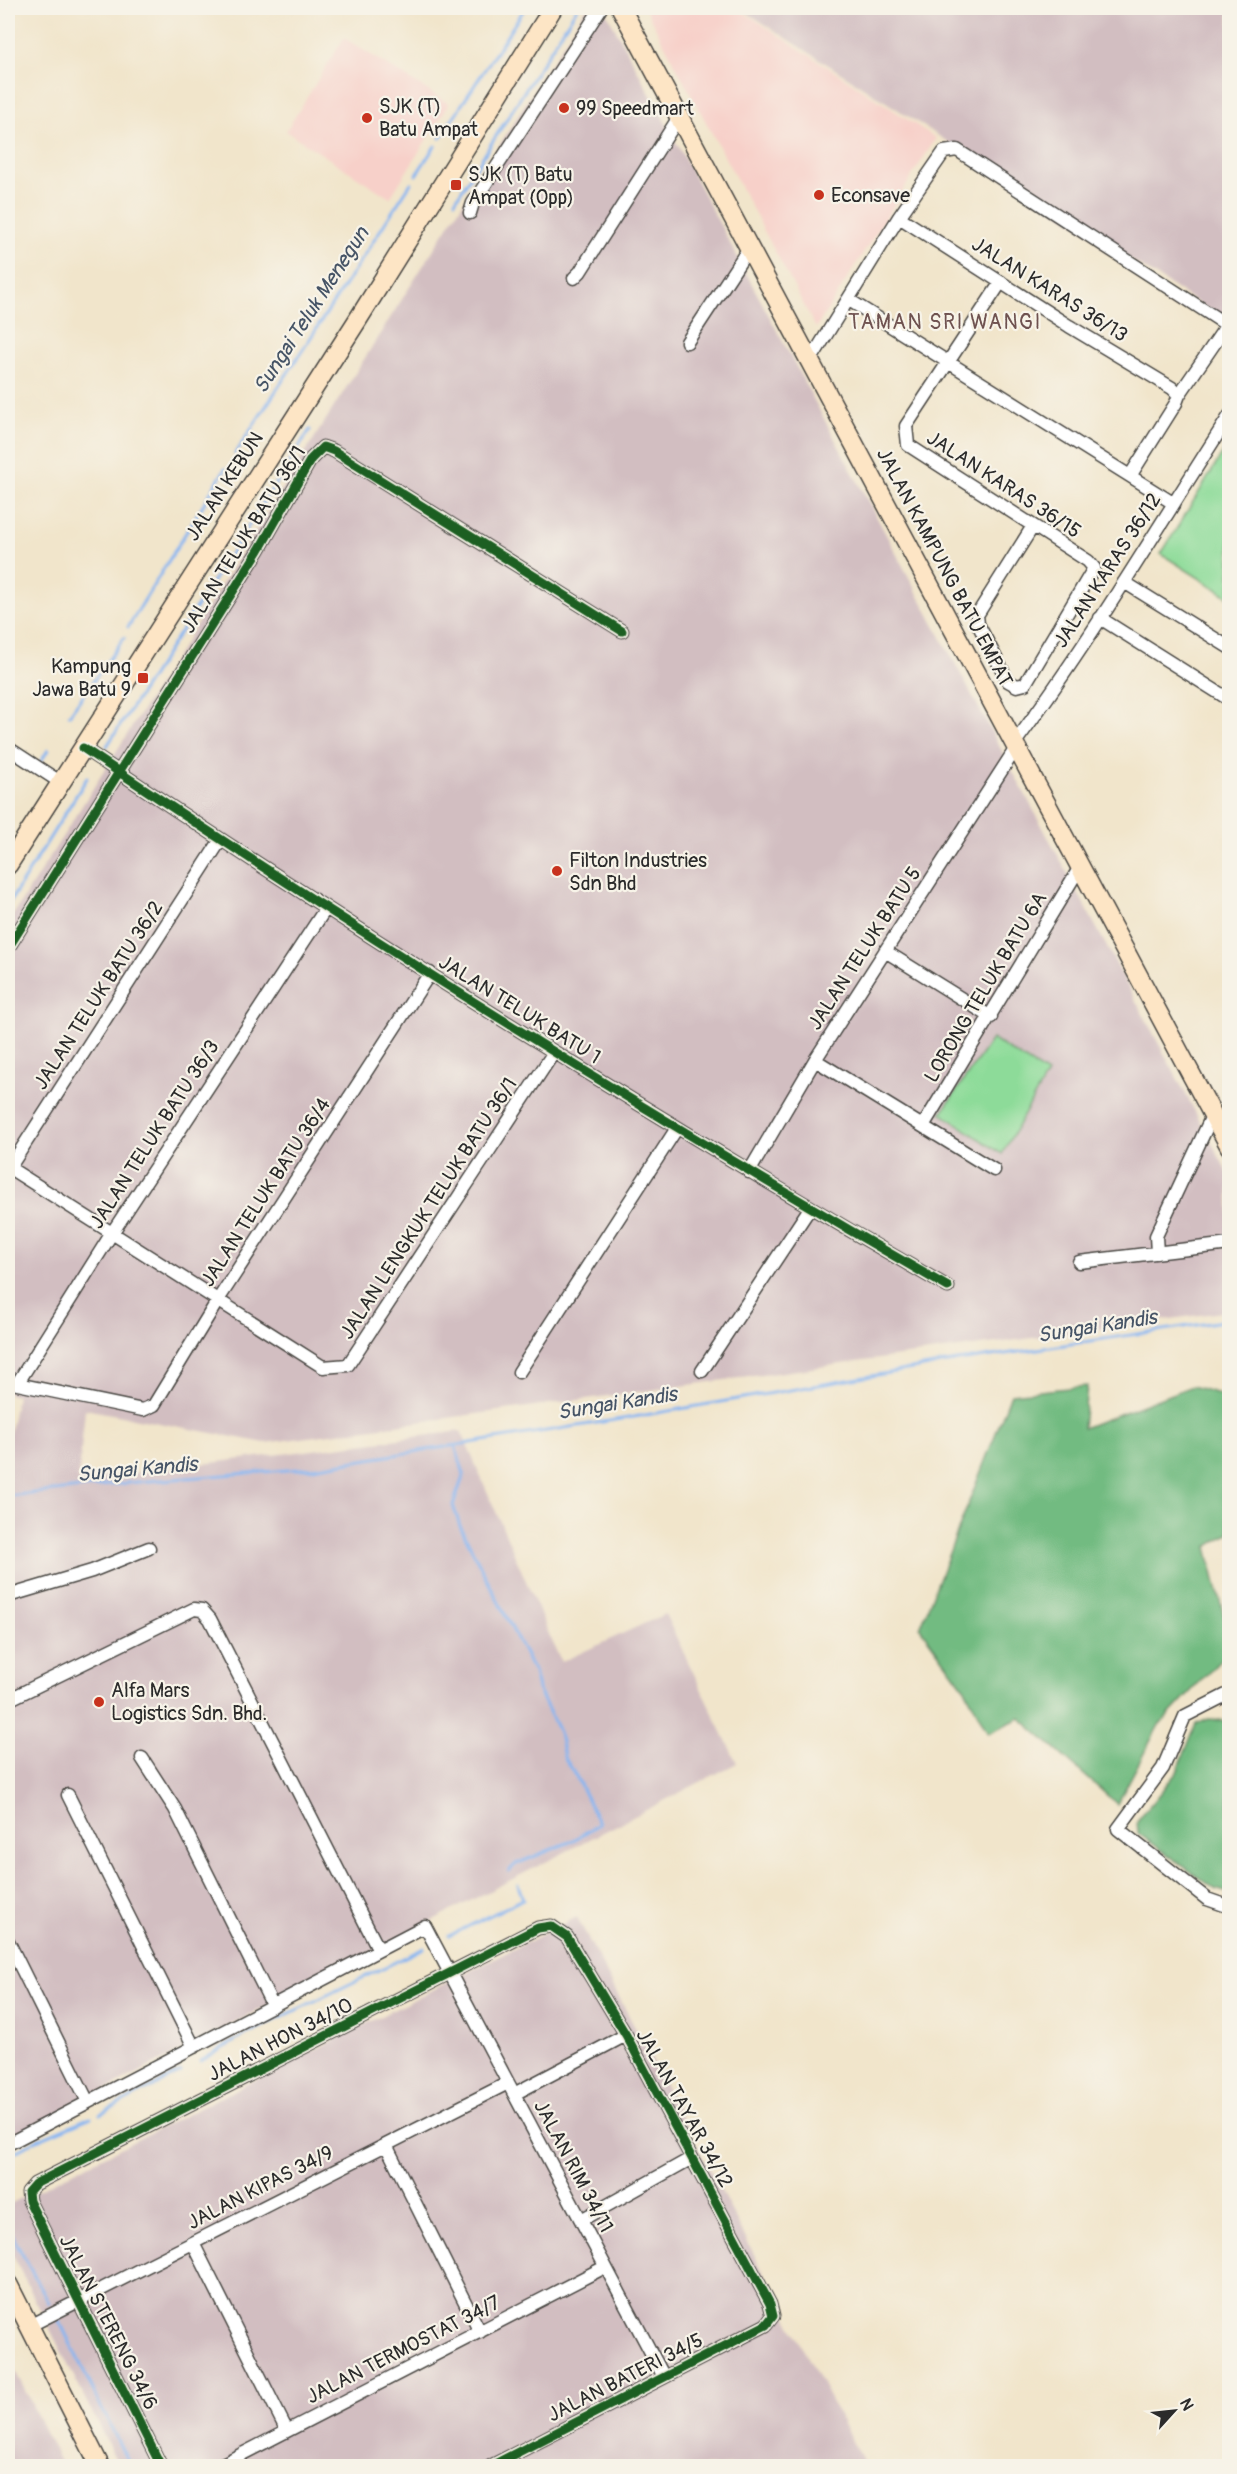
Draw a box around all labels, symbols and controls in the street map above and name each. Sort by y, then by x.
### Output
place label: SJK (T) Batu Ampat [379,94,479,142]
place label: 99 Speedmart [576,96,695,121]
marker: 99 Speedmart [557,101,571,115]
marker: SJK (T) Batu Ampat [360,111,374,125]
place label: SJK (T) Batu Ampat (Opp) [468,162,574,210]
marker: SJK (T) Batu Ampat (Opp) [449,178,463,192]
place label: Econsave [831,183,910,208]
marker: Econsave [812,188,826,202]
water label: Sungai Teluk Menegun [247,221,376,399]
street label: JALAN KARAS 36/13 [967,231,1132,348]
district label: TAMAN SRI WANGI [848,309,1042,336]
street label: JALAN KARAS 36/15 [922,425,1086,544]
street label: JALAN KEBUN [180,427,269,546]
street label: JALAN TELUK BATU 36/1 [176,441,311,638]
street label: JALAN KAMPUNG BATU EMPAT [871,443,1018,691]
street label: JALAN KARAS 36/12 [1048,488,1167,652]
place label: Kampung Jawa Batu 9 [32,654,131,702]
marker: Kampung Jawa Batu 9 [136,671,150,685]
place label: Filton Industries Sdn Bhd [569,848,707,896]
street label: JALAN TELUK BATU 5 [802,862,926,1034]
marker: Filton Industries Sdn Bhd [550,864,564,878]
street label: LORONG TELUK BATU 6A [919,887,1052,1087]
street label: JALAN TELUK BATU 36/2 [28,896,169,1094]
street label: JALAN TELUK BATU 1 [434,949,605,1069]
street label: JALAN TELUK BATU 36/3 [84,1035,225,1233]
street label: JALAN LENGKUK TELUK BATU 36/1 [334,1073,522,1344]
street label: JALAN TELUK BATU 36/4 [195,1093,336,1291]
water label: Sungai Kandis [1035,1303,1161,1349]
water label: Sungai Kandis [555,1380,681,1426]
water label: Sungai Kandis [76,1451,201,1488]
place label: Alfa Mars Logistics Sdn. Bhd. [111,1678,267,1726]
marker: Alfa Mars Logistics Sdn. Bhd. [92,1695,106,1709]
street label: JALAN HON 34/10 [204,1992,357,2087]
street label: JALAN TAYAR 34/12 [631,2025,739,2192]
street label: JALAN RIM 34/11 [528,2096,619,2237]
street label: JALAN KIPAS 34/9 [183,2140,337,2235]
street label: JALAN STERENG 34/6 [54,2231,163,2414]
street label: JALAN TERMOSTAT 34/7 [302,2289,505,2409]
street label: JALAN BATERI 34/5 [543,2327,707,2427]
north arrow [1144,2381,1204,2441]
text: N [1175,2395,1198,2414]

